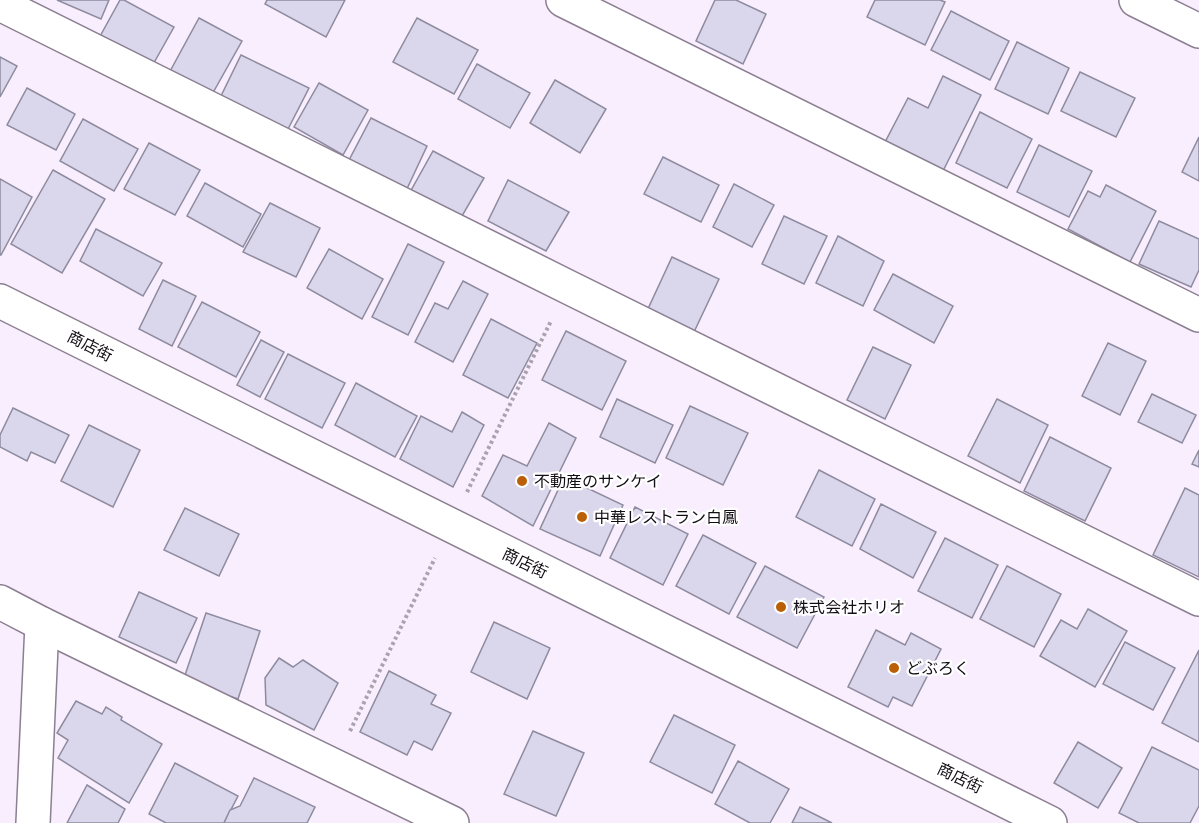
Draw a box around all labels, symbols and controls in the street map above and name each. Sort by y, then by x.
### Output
street label: 商店街 [64,327,116,365]
place label: 不動産のサンケイ [534,472,662,491]
marker: 不動産のサンケイ [515,474,529,488]
place label: 中華レストラン白鳳 [594,508,738,527]
marker: 中華レストラン白鳳 [575,510,589,524]
street label: 商店街 [499,544,551,582]
place label: 株式会社ホリオ [793,598,905,617]
marker: 株式会社ホリオ [774,600,788,614]
place label: どぶろく [906,659,970,678]
marker: どぶろく [887,661,901,675]
street label: 商店街 [934,759,986,797]

